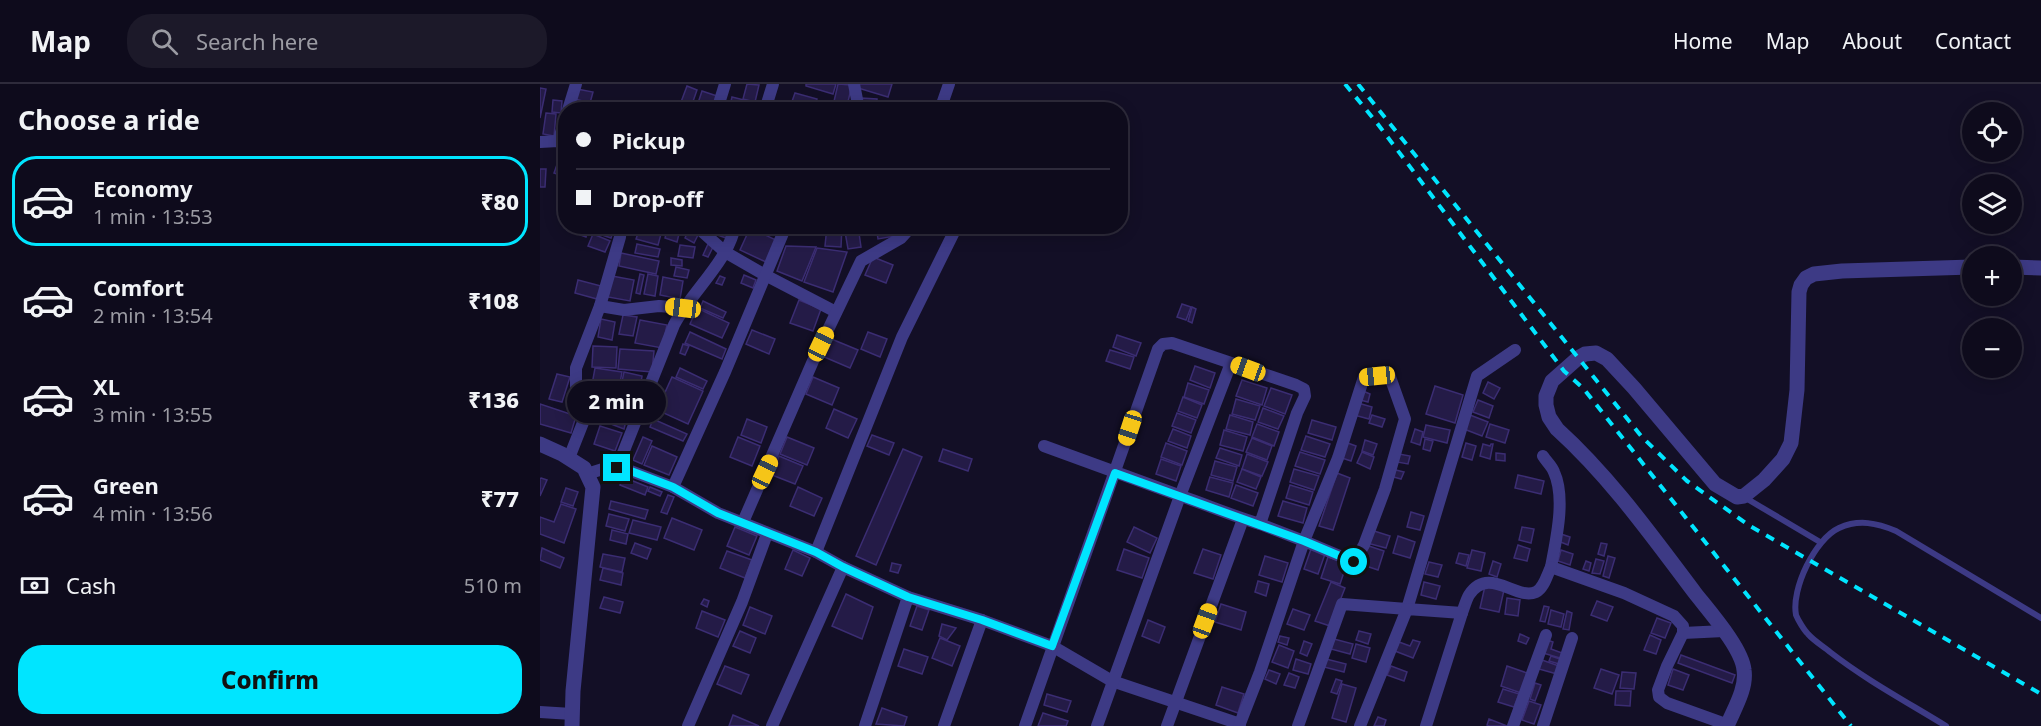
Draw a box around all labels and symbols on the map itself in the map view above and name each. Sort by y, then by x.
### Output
car [664,297,702,319]
car [805,324,837,364]
car [1228,354,1268,384]
car [1358,365,1396,387]
callout: 2 min [568,381,667,423]
car [1116,408,1144,448]
car [749,452,781,492]
route end [603,454,630,481]
route start [1340,548,1367,575]
car [1190,601,1220,641]

